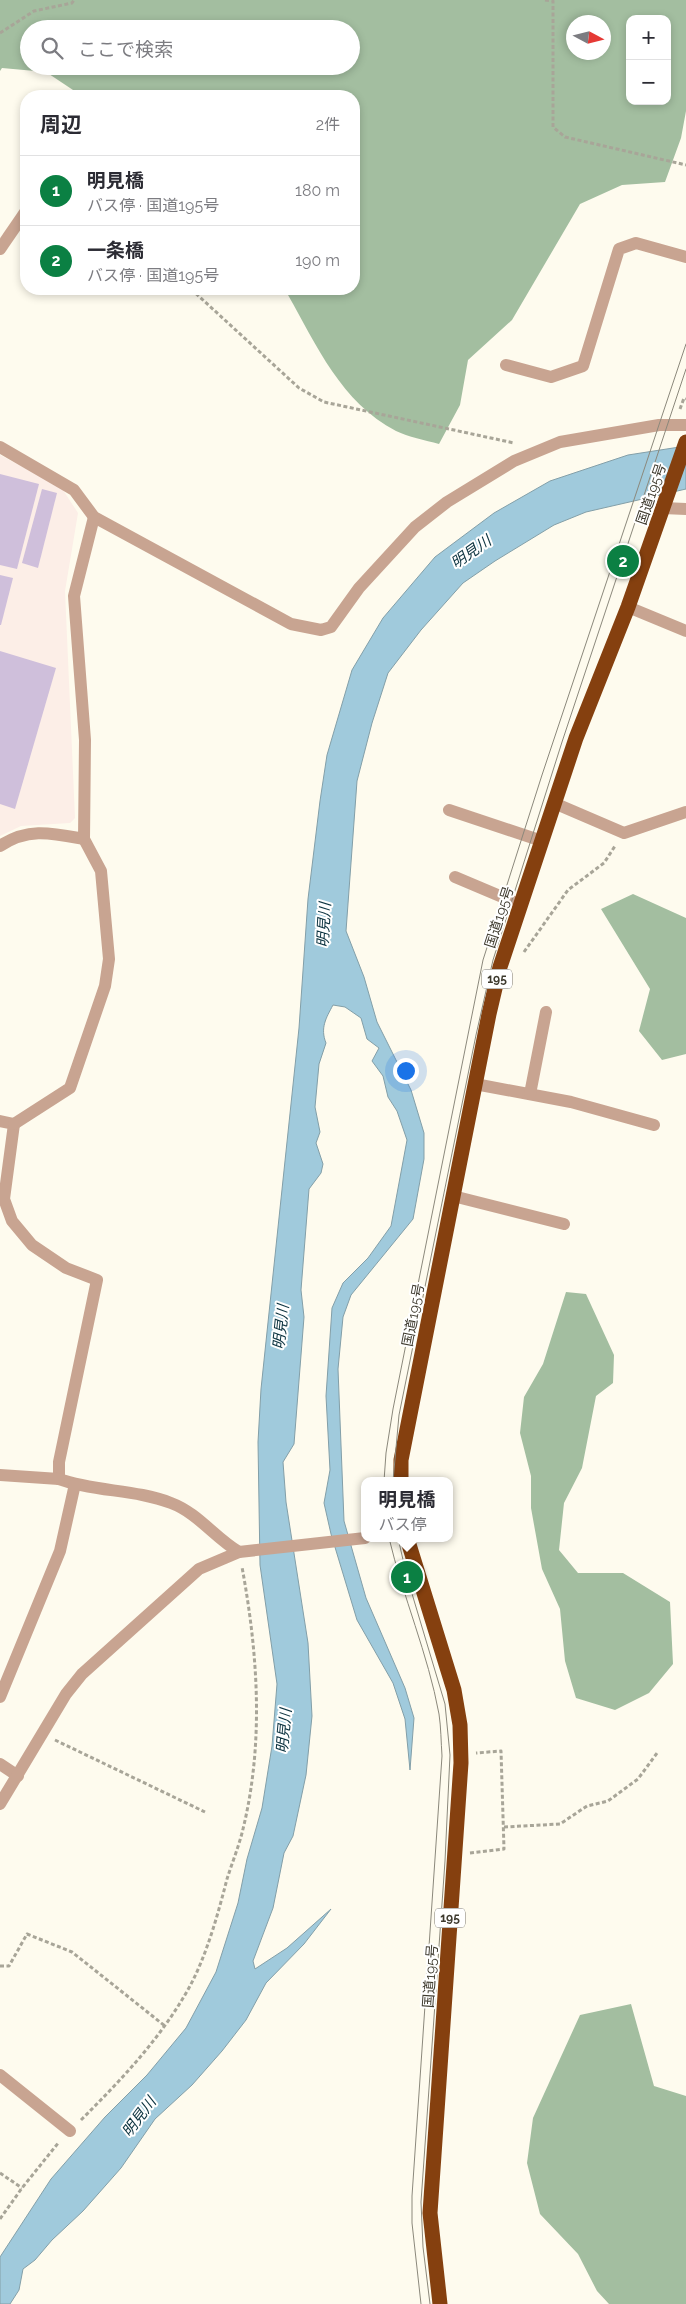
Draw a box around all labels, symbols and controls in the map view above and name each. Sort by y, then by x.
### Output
north arrow [566,15,611,60]
map controls [626,15,671,105]
button: + [626,15,671,60]
search box [20,20,360,75]
icon: search [38,34,66,62]
text: ここで検索 [78,38,173,60]
button: − [626,60,671,105]
text: 周辺 [40,112,82,137]
text: 2件 [316,115,340,134]
text: 明見橋 [87,169,144,191]
text: 1 [52,181,60,200]
text: 180 m [295,181,340,200]
text: バス停 · 国道195号 [87,196,219,215]
text: 一条橋 [87,239,144,261]
text: 2 [51,251,61,270]
text: 190 m [295,251,340,270]
text: バス停 · 国道195号 [87,266,219,285]
street label: 国道195号 [633,461,669,527]
water label: 明見川 [447,531,496,572]
pin: 2 [607,542,639,580]
street label: 国道195号 [482,884,516,950]
water label: 明見川 [314,900,334,948]
road number: 195 [482,970,512,989]
your location [393,1058,419,1084]
street label: 国道195号 [399,1282,427,1348]
water label: 明見川 [270,1302,293,1350]
popup [361,1477,453,1542]
text: 明見橋 [378,1488,436,1510]
text: バス停 [378,1515,427,1534]
pin: 1 [391,1558,423,1596]
water label: 明見川 [273,1706,295,1754]
road number: 195 [435,1909,465,1928]
street label: 国道195号 [420,1944,440,2008]
water label: 明見川 [118,2092,161,2140]

